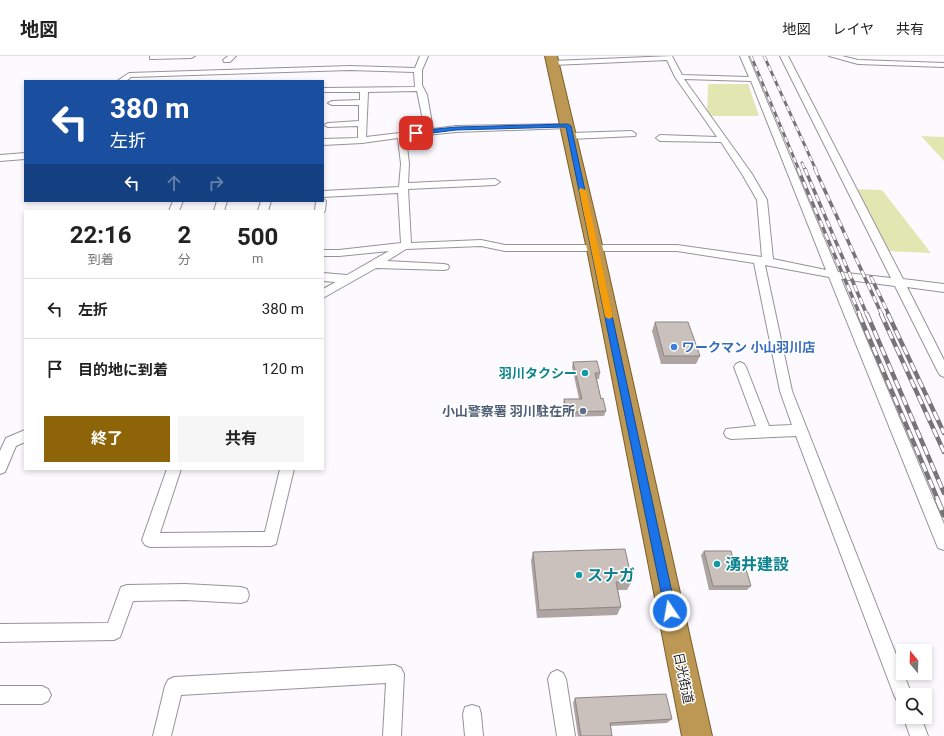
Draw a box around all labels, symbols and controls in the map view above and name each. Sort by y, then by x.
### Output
text: 地図 [20,18,58,41]
text: 地図 [782,21,810,37]
text: レイヤ [832,21,874,37]
text: 共有 [896,21,924,37]
text: 380 m [110,92,189,125]
icon: left [44,96,96,148]
pin [399,116,433,150]
icon: arrive [405,122,427,144]
text: 左折 [110,130,146,151]
icon: left [121,172,143,194]
icon: ahead [163,172,185,194]
icon: right [205,172,227,194]
text: 22:16 [70,221,132,249]
text: 2 [177,221,191,249]
text: 500 [237,223,278,251]
text: m [252,251,263,266]
text: 到着 [88,252,114,267]
text: 分 [178,252,191,267]
icon: left [44,298,66,320]
text: 380 m [262,300,304,318]
text: 左折 [78,301,108,319]
place label: ワークマン 小山羽川店 [682,340,815,355]
marker: ワークマン 小山羽川店 [669,342,679,352]
icon: arrive [44,358,66,380]
text: 120 m [262,360,304,378]
text: 目的地に到着 [78,361,168,379]
place label: 羽川タクシー [499,366,577,381]
marker: 羽川タクシー [580,368,590,378]
place label: 小山警察署 羽川駐在所 [442,404,575,419]
marker: 小山警察署 羽川駐在所 [578,406,588,416]
button: 終了 [44,416,170,462]
button: 共有 [178,416,304,462]
place label: 湧井建設 [725,555,789,574]
marker: 湧井建設 [712,559,722,569]
place label: スナガ [587,566,635,585]
marker: スナガ [574,570,584,580]
position arrow [649,590,691,632]
north arrow [896,644,932,680]
map controls [896,644,932,724]
street label: 日光街道 [671,651,696,705]
button: search [896,688,932,724]

